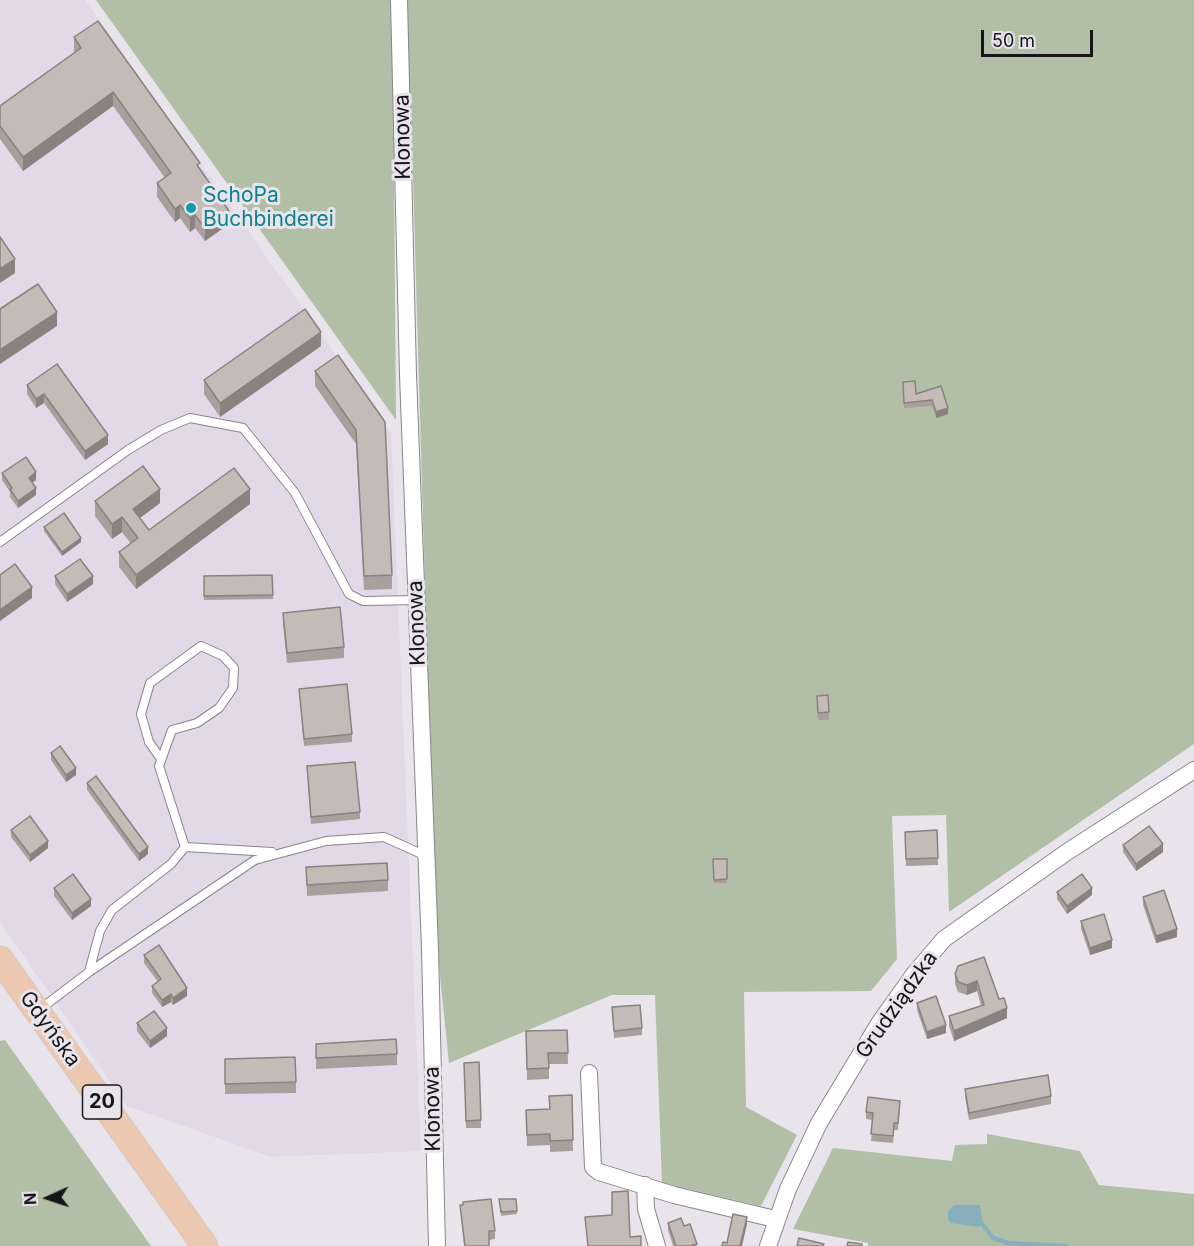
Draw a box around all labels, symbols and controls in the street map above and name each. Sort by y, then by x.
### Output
scale bar [984,18,1096,56]
text: 50 m [992,30,1035,51]
street label: Klonowa [390,94,416,180]
place label: SchoPa Buchbinderei [203,183,334,233]
marker: SchoPa Buchbinderei [184,201,198,215]
street label: Klonowa [403,580,431,666]
street label: Grudziądzka [851,947,943,1063]
street label: Gdyńska [14,986,86,1072]
street label: Klonowa [420,1066,446,1152]
road number: 20 [82,1085,122,1119]
north arrow [18,1168,78,1228]
text: N [20,1192,40,1206]

